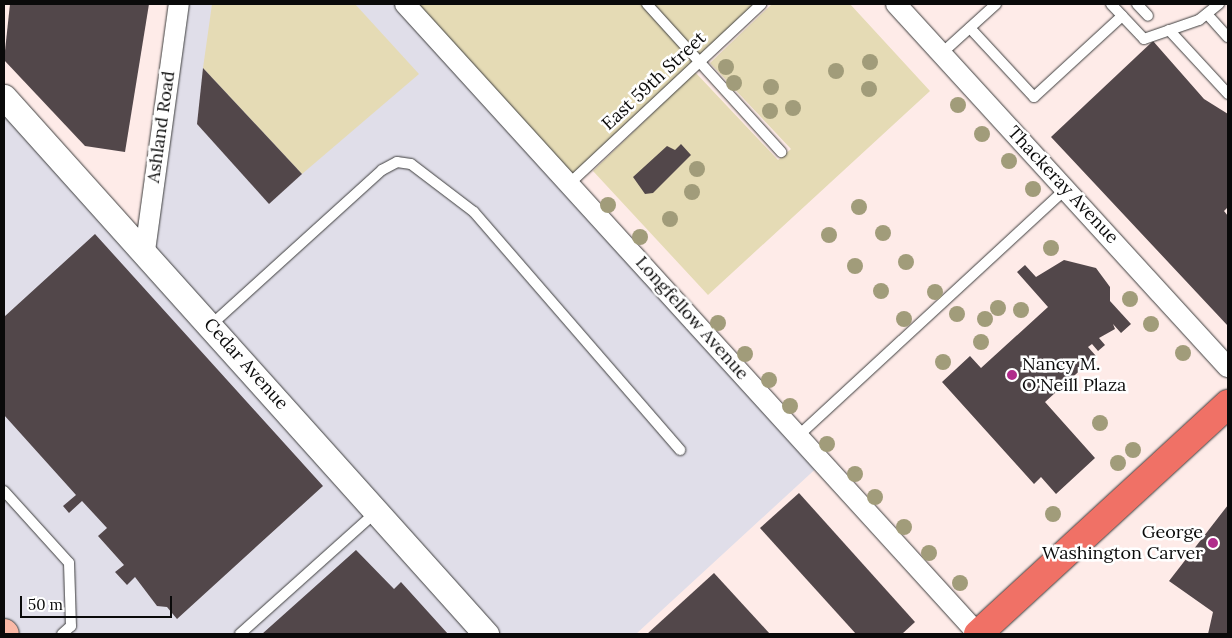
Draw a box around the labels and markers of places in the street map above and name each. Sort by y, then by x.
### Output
place label: Nancy M. O'Neill Plaza [1022,354,1126,396]
marker: Nancy M. O'Neill Plaza [1006,369,1018,381]
place label: George Washington Carver [1042,522,1203,564]
marker: George Washington Carver [1207,537,1219,549]

